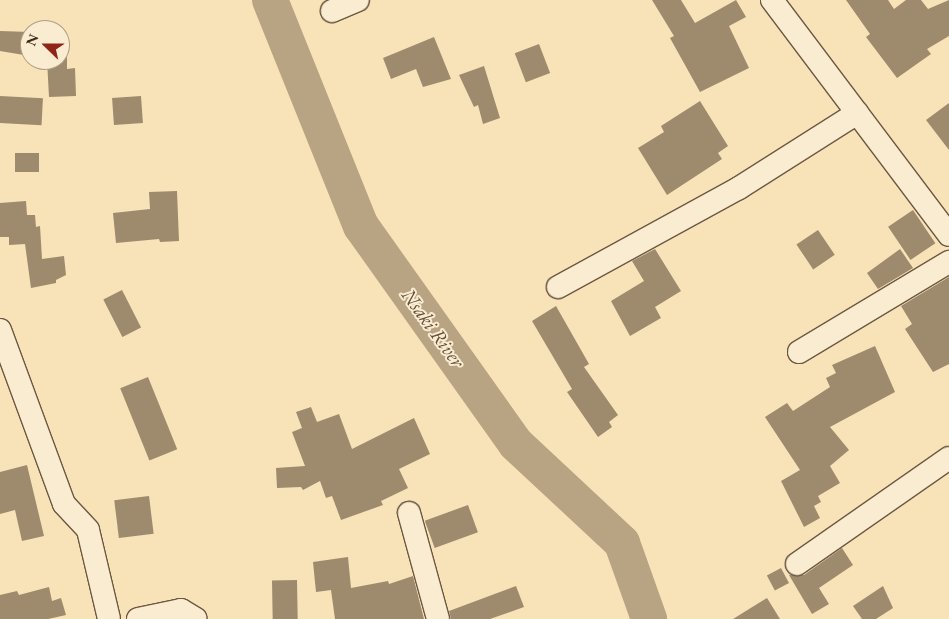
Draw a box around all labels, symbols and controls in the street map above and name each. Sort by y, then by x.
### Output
north arrow [20,20,70,70]
text: N [22,31,42,48]
water label: Nsaki River [396,284,470,372]

